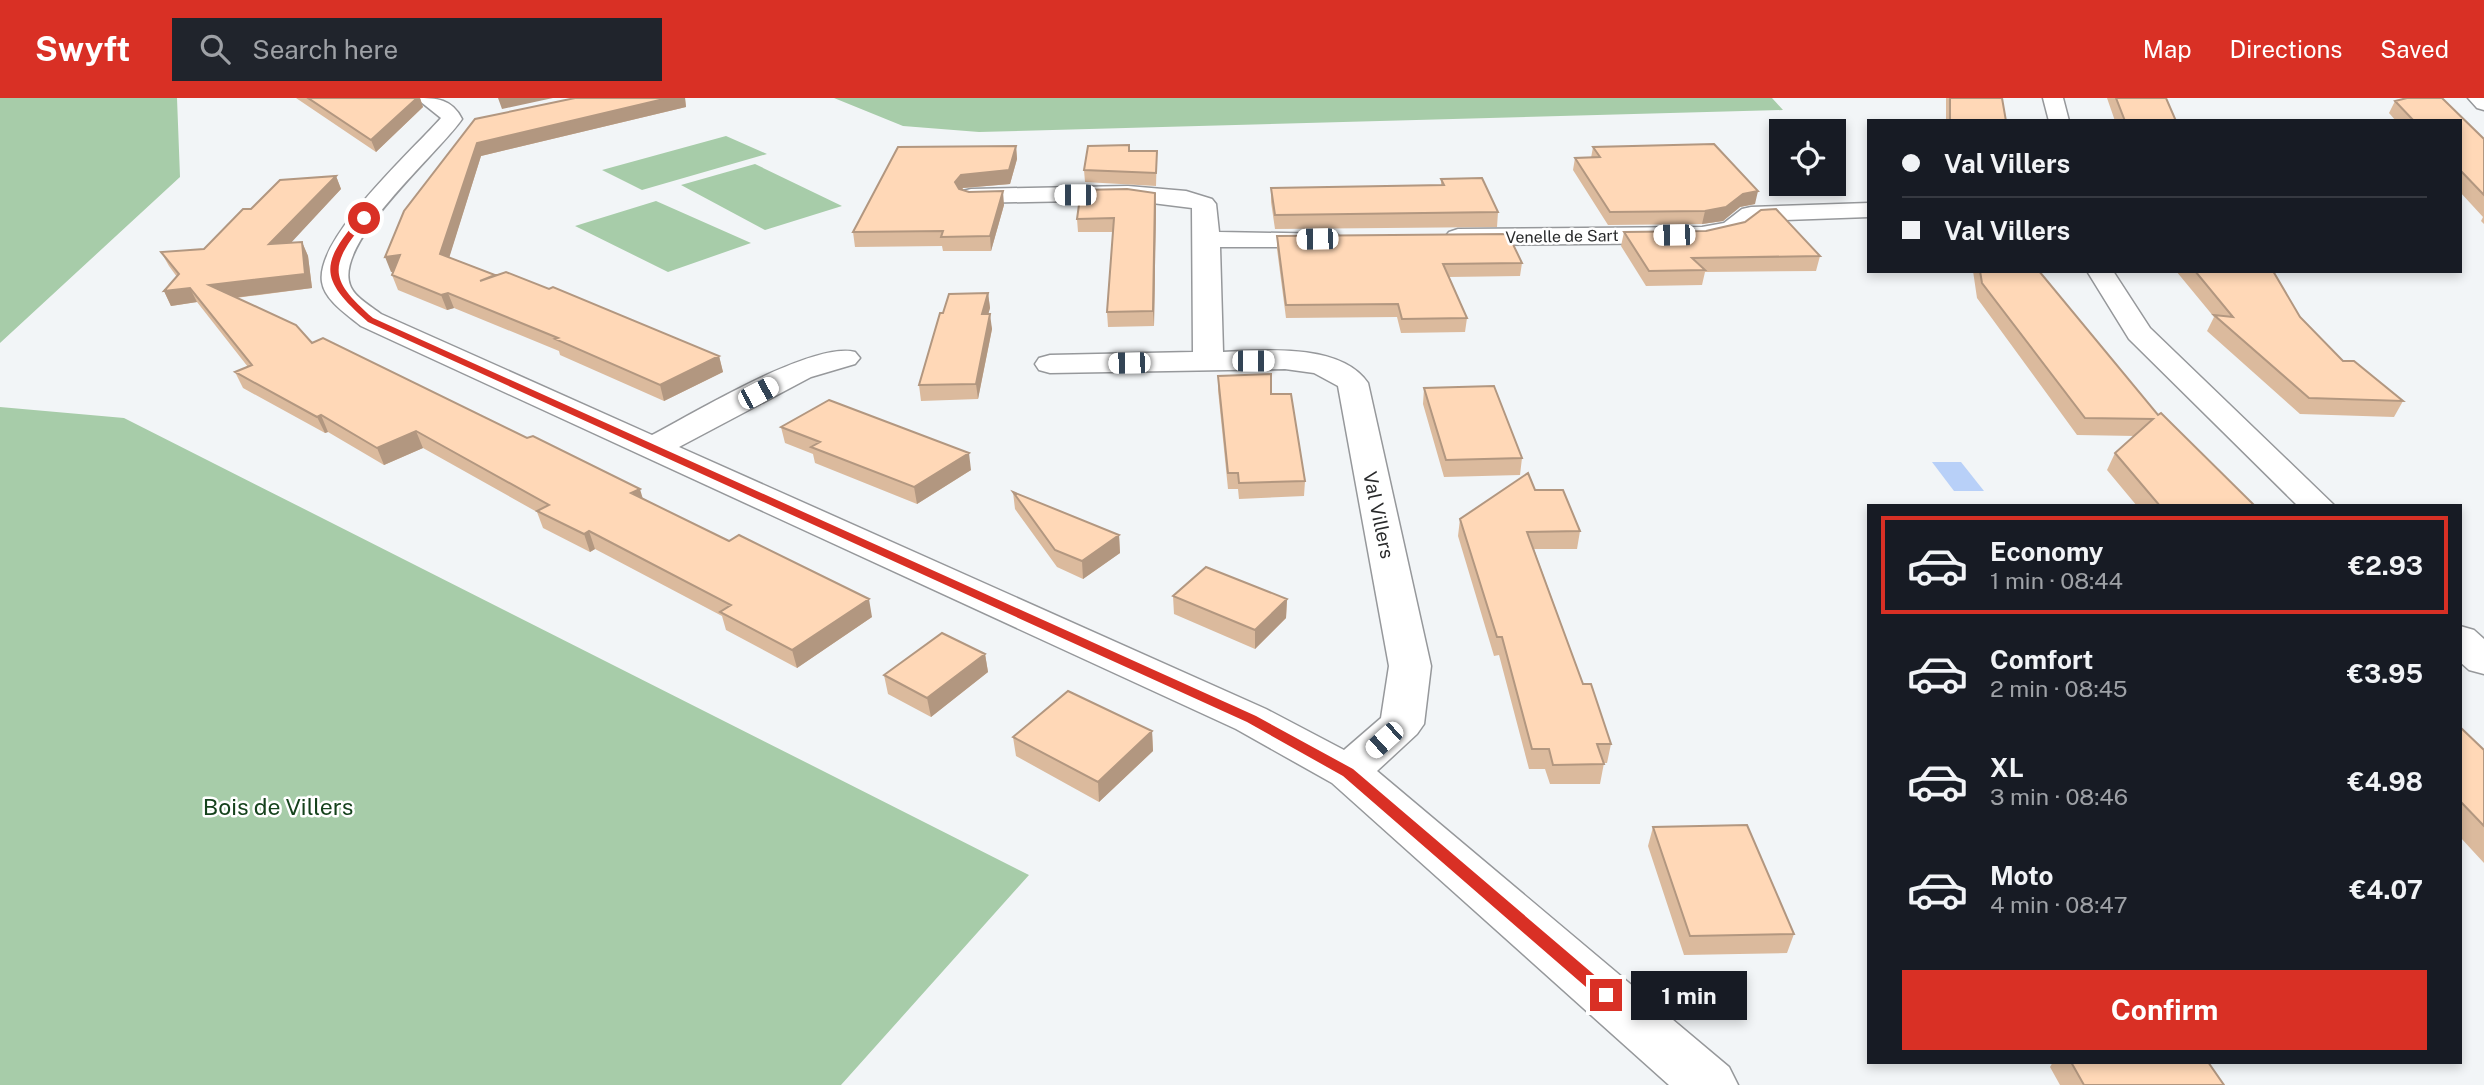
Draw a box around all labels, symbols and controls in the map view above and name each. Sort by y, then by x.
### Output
search box [172,18,662,81]
text: Swyft [35,30,130,68]
icon: search [196,30,234,68]
text: Search here [252,34,398,65]
text: Map [2143,35,2192,63]
text: Directions [2230,35,2342,63]
text: Saved [2380,35,2449,63]
map controls [1769,119,1846,196]
button: locate [1769,119,1846,196]
text: Val Villers [1944,148,2070,179]
car [1055,185,1097,206]
route start [348,202,380,234]
text: Val Villers [1944,215,2070,246]
car [1653,224,1696,246]
street label: Venelle de Sart [1505,226,1619,247]
car [1296,228,1339,250]
car [1233,351,1275,372]
car [1108,352,1151,374]
car [735,374,782,412]
street label: Val Villers [1359,469,1399,561]
icon: car [1906,534,1969,597]
text: Economy [1990,536,2103,567]
text: €2.93 [2348,550,2423,581]
text: 1 min · 08:44 [1990,567,2123,594]
icon: car [1906,642,1969,705]
text: Comfort [1990,644,2093,675]
text: €3.95 [2347,658,2423,689]
text: 2 min · 08:45 [1990,675,2127,702]
car [1362,718,1407,762]
icon: car [1906,750,1969,813]
text: XL [1990,752,2024,783]
text: €4.98 [2347,766,2423,797]
text: 3 min · 08:46 [1990,783,2128,810]
park label: Bois de Villers [203,793,353,820]
icon: car [1906,858,1969,921]
text: Moto [1990,860,2053,891]
text: €4.07 [2349,874,2423,905]
text: 4 min · 08:47 [1990,891,2127,918]
callout: 1 min [1630,970,1746,1020]
button: Confirm [1902,970,2427,1050]
route end [1590,979,1622,1011]
text: 1 min [1661,982,1717,1009]

